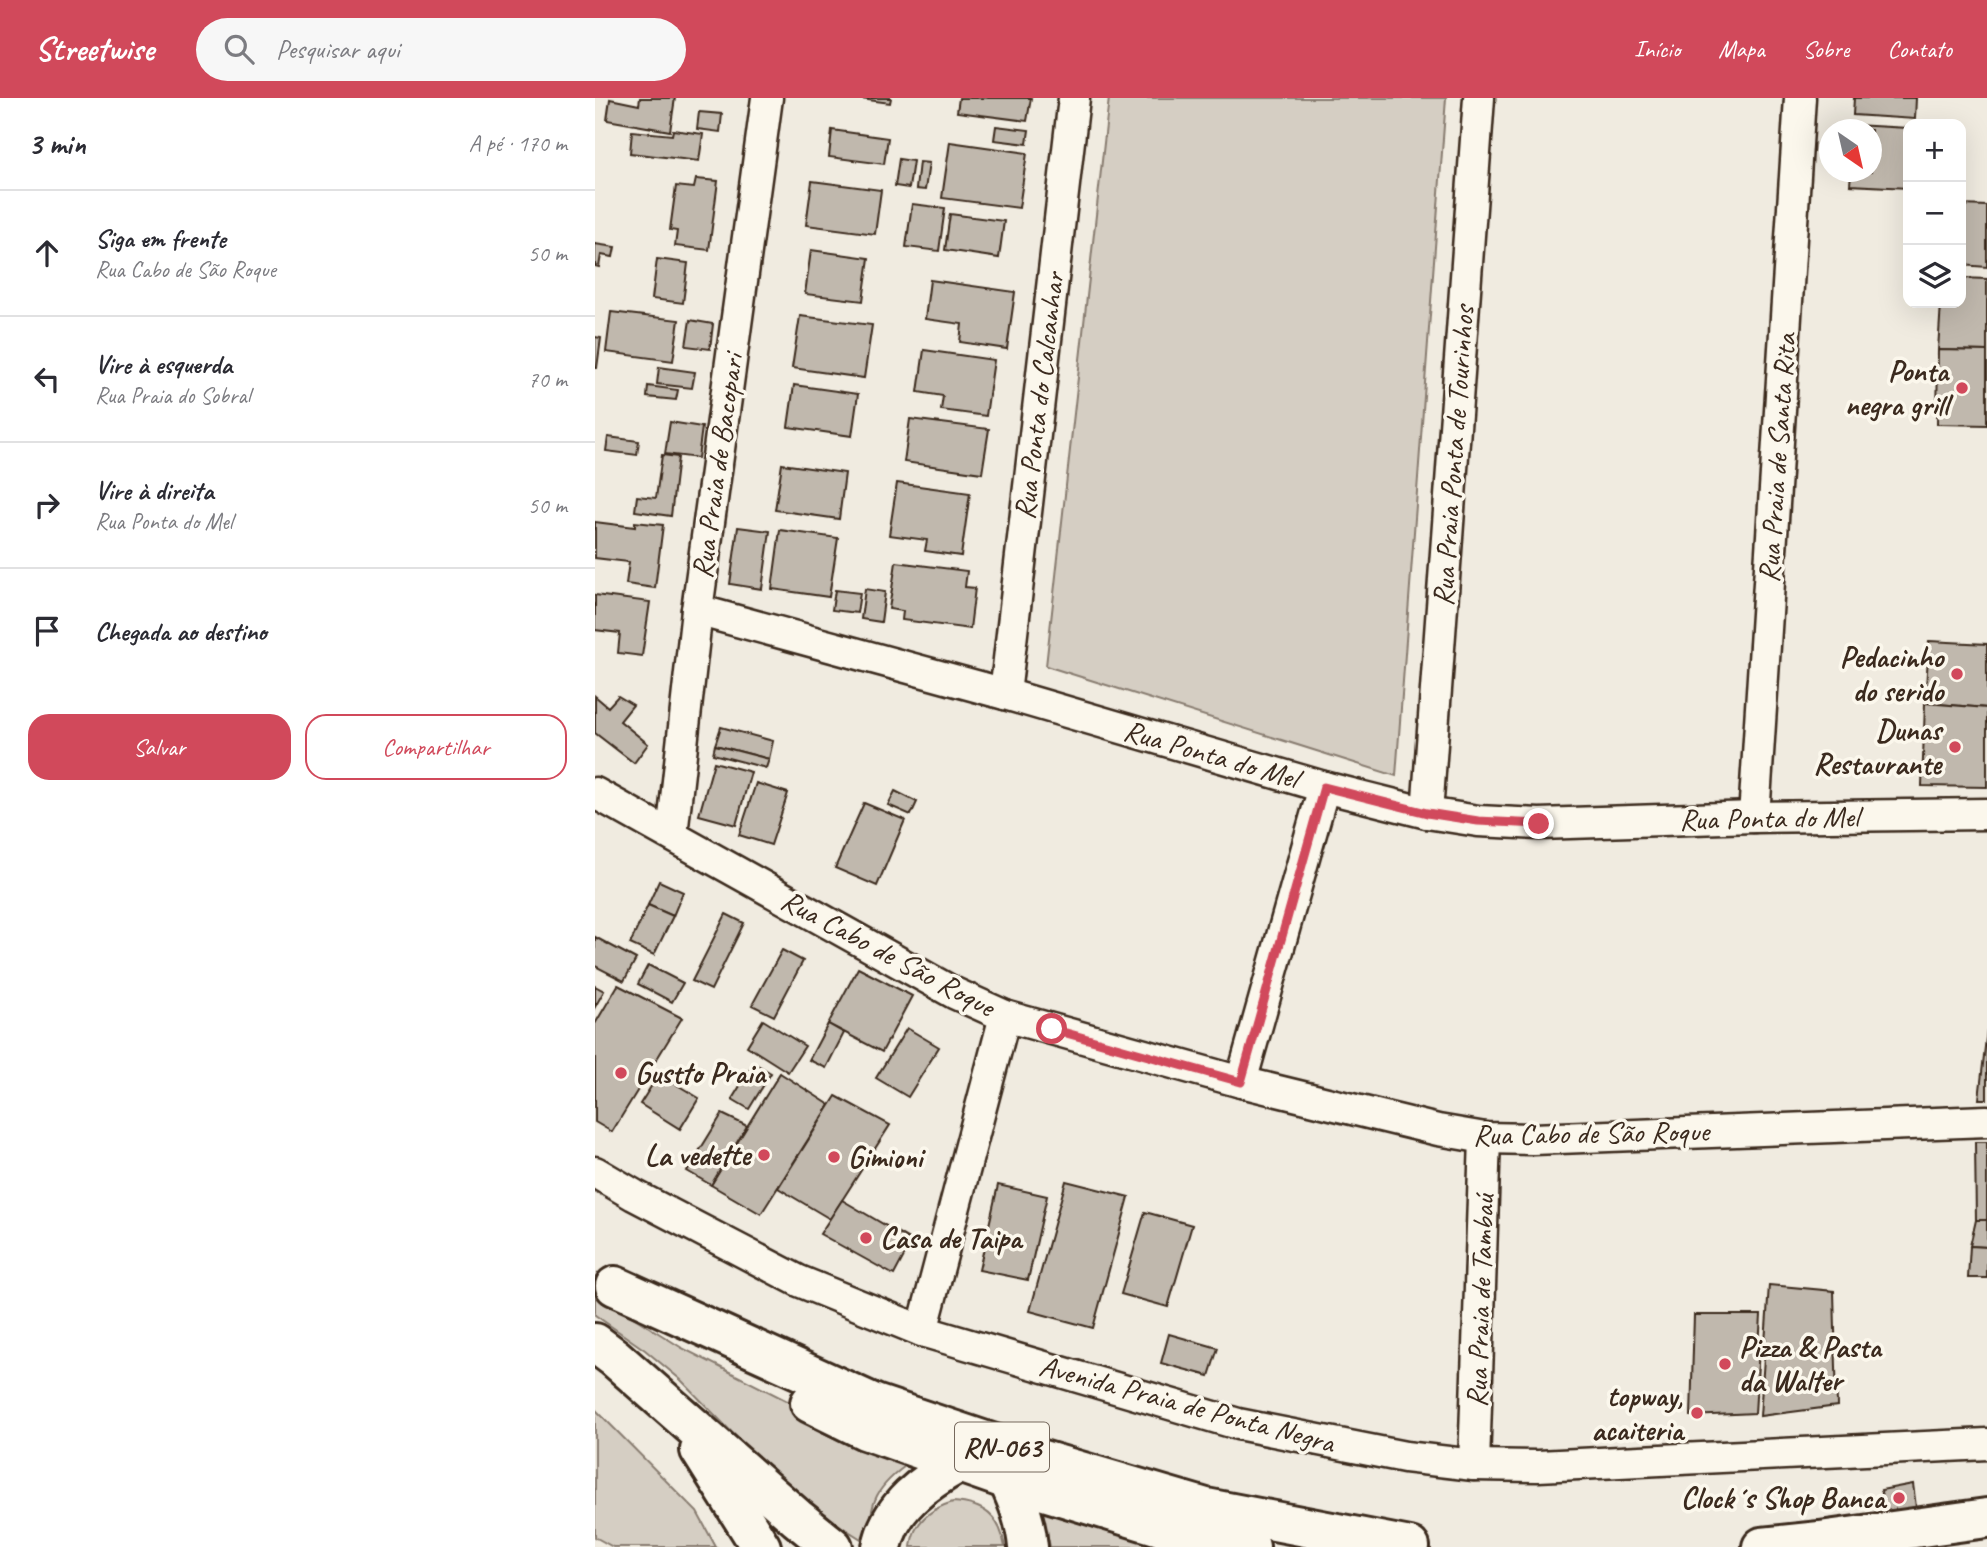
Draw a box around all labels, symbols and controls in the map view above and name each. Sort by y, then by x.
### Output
search box [196,18,686,81]
text: Streetwise [35,28,154,70]
icon: search [220,30,258,68]
text: Pesquisar aqui [276,33,400,66]
text: Início [1634,34,1680,64]
text: Mapa [1718,34,1765,64]
text: Sobre [1803,34,1849,64]
text: Contato [1887,34,1952,64]
north arrow [1819,119,1882,182]
map controls [1903,119,1966,308]
button: + [1903,119,1966,182]
text: 3 min [28,125,85,163]
text: A pé · 170 m [469,129,567,158]
button: − [1903,182,1966,245]
text: Siga em frente [95,222,226,255]
icon: ahead [28,234,66,272]
text: 50 m [528,239,567,268]
button: layers [1903,245,1966,308]
text: Rua Cabo de São Roque [95,255,276,284]
street label: Rua Ponta do Calcanhar [1005,268,1073,522]
street label: Rua Praia Ponta de Tourinhos [1424,302,1483,607]
street label: Rua Praia de Santa Rita [1749,330,1805,584]
text: Vire à esquerda [95,348,232,381]
street label: Rua Praia de Bacopari [682,348,752,581]
place label: Ponta negra grill [1845,352,1954,424]
icon: left [28,360,66,398]
text: 70 m [528,365,567,394]
marker: Ponta negra grill [1954,380,1970,396]
text: Rua Praia do Sobral [95,381,250,410]
text: Vire à direita [95,474,214,507]
icon: right [28,486,66,524]
text: 50 m [528,491,567,520]
text: Rua Ponta do Mel [95,507,233,536]
icon: arrive [28,612,66,650]
text: Chegada ao destino [95,615,267,648]
place label: Pedacinho do serido [1840,638,1945,710]
marker: Pedacinho do serido [1949,666,1965,682]
street label: Rua Ponta do Mel [1119,711,1307,798]
place label: Dunas Restaurante [1813,711,1944,783]
button: Salvar [28,714,291,780]
button: Compartilhar [305,714,567,780]
marker: Dunas Restaurante [1947,739,1963,755]
street label: Rua Ponta do Mel [1679,797,1864,839]
route end [1523,808,1554,839]
street label: Rua Cabo de São Roque [775,881,1003,1026]
route start [1036,1013,1067,1044]
place label: Gustto Praia [635,1054,768,1092]
marker: Gustto Praia [613,1065,629,1081]
street label: Rua Cabo de São Roque [1473,1112,1712,1154]
place label: La vedette [645,1136,753,1174]
place label: Gimioni [848,1138,927,1176]
marker: La vedette [756,1147,772,1163]
marker: Gimioni [826,1149,842,1165]
street label: Rua Praia de Tambaú [1457,1191,1503,1408]
place label: Casa de Taipa [880,1219,1024,1257]
marker: Casa de Taipa [858,1230,874,1246]
place label: Pizza & Pasta da Walter [1739,1328,1884,1400]
street label: Avenida Praia de Ponta Negra [1035,1346,1340,1462]
marker: Pizza & Pasta da Walter [1717,1356,1733,1372]
place label: topway, acaiteria [1591,1377,1685,1449]
marker: topway, acaiteria [1689,1405,1705,1421]
road number: RN-063 [955,1422,1049,1472]
place label: Clock´s Shop Banca [1681,1479,1887,1517]
marker: Clock´s Shop Banca [1891,1490,1907,1506]

